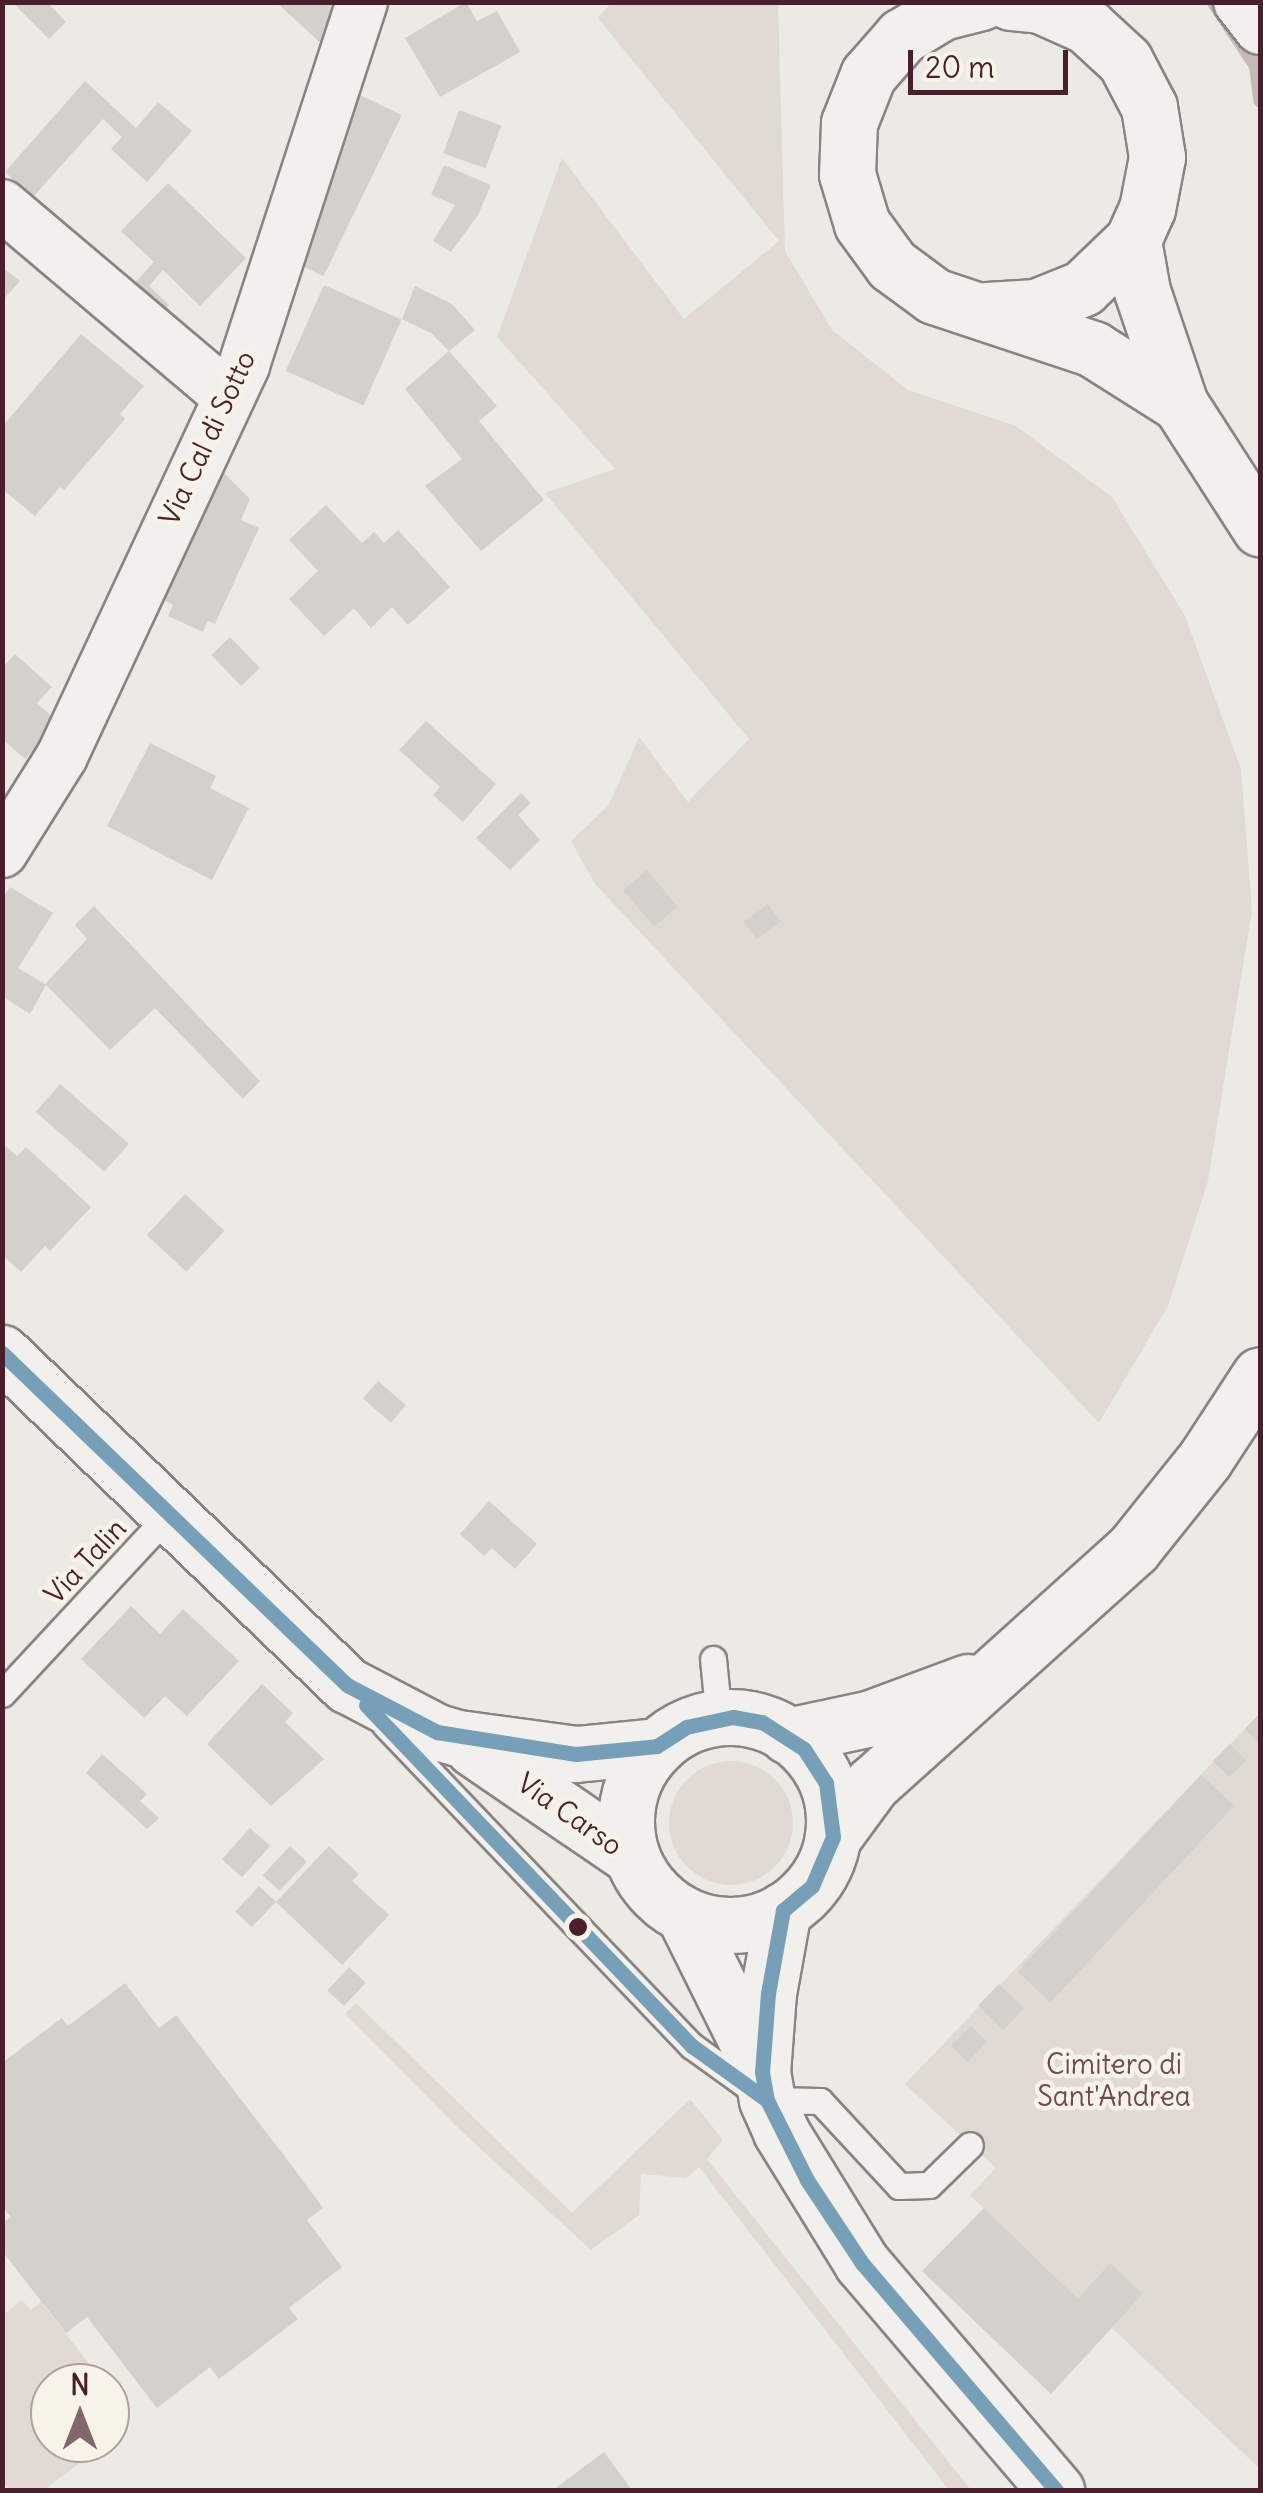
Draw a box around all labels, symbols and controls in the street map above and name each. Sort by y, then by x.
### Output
scale bar [913,30,1073,92]
text: 20 m [925,48,995,86]
street label: Via Cal di Sotto [152,345,262,531]
street label: Via Talin [37,1512,133,1610]
street label: Via Carso [511,1766,629,1862]
unlabelled marker [568,1917,588,1937]
park label: Cimitero di Sant'Andrea [1037,2047,1191,2113]
north arrow [30,2363,130,2463]
text: N [70,2367,90,2403]

